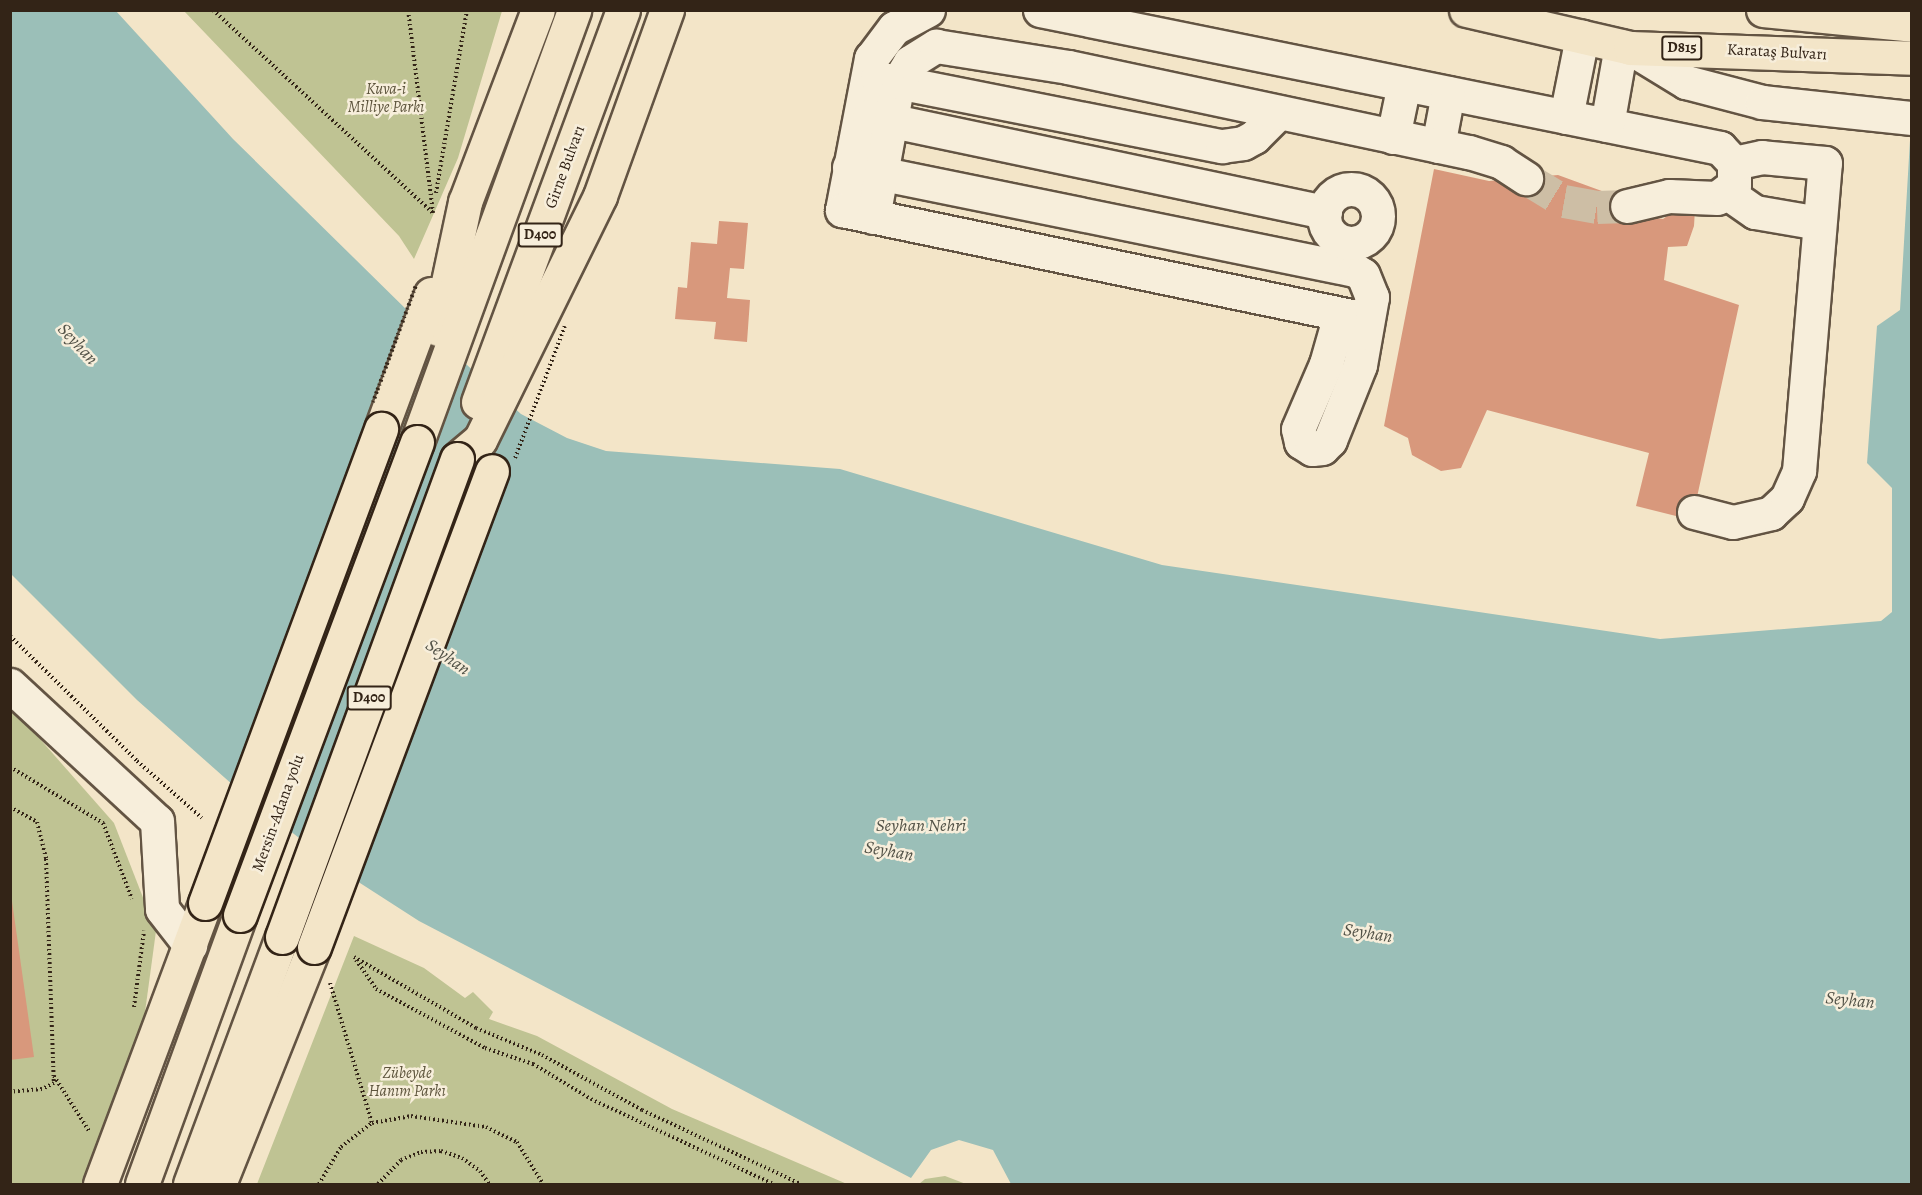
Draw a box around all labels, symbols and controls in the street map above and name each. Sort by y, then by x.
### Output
road number: D815 [1661,36,1703,60]
street label: Karataş Bulvarı [1726,40,1828,64]
park label: Kuva-i Milliye Parkı [348,79,424,117]
street label: Girne Bulvarı [541,123,589,211]
road number: D400 [518,223,562,247]
water label: Seyhan [53,319,103,369]
water label: Seyhan [422,634,474,680]
road number: D400 [346,686,392,710]
street label: Mersin-Adana yolu [248,752,308,874]
water label: Seyhan Nehri [876,814,966,836]
water label: Seyhan [863,836,915,866]
water label: Seyhan [1342,918,1394,948]
water label: Seyhan [1824,987,1876,1013]
park label: Zübeyde Hanım Parkı [368,1063,446,1101]

